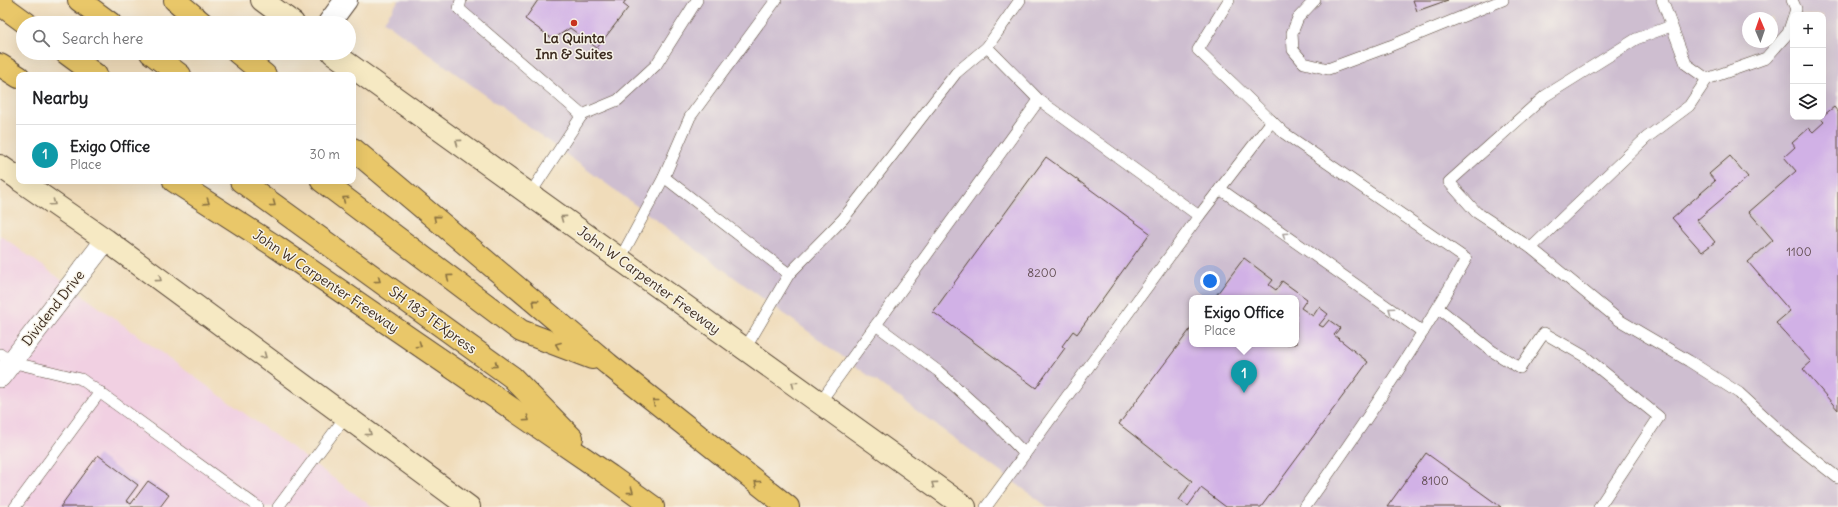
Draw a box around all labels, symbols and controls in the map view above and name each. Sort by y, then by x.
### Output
north arrow [1742,12,1778,48]
map controls [1790,12,1826,120]
button: + [1790,12,1826,48]
search box [16,16,356,60]
marker: La Quinta Inn & Suites [569,18,579,28]
icon: search [30,27,52,49]
text: Search here [62,29,143,48]
place label: La Quinta Inn & Suites [535,29,613,63]
button: − [1790,48,1826,84]
button: layers [1790,84,1826,120]
text: Nearby [32,87,88,109]
text: Exigo Office [70,137,150,156]
one-way arrow [455,139,462,147]
text: 1 [42,146,48,163]
text: 30 m [310,146,340,163]
text: Place [70,156,101,173]
one-way arrow [342,196,349,203]
one-way arrow [203,197,210,205]
one-way arrow [49,198,56,205]
one-way arrow [269,199,276,207]
one-way arrow [434,216,441,223]
one-way arrow [561,216,568,223]
street label: John W Carpenter Freeway [574,222,724,338]
street label: John W Carpenter Freeway [249,225,403,337]
one-way arrow [1282,232,1289,239]
house number: 1100 [1786,244,1812,259]
house number: 8200 [1027,265,1057,280]
street label: Dividend Drive [18,266,88,350]
your location [1200,271,1220,291]
one-way arrow [155,274,162,282]
one-way arrow [446,274,453,282]
one-way arrow [374,275,381,282]
street label: SH 183 TEXpress [386,282,480,358]
popup [1189,295,1299,347]
one-way arrow [533,300,540,307]
text: Exigo Office [1204,303,1284,322]
one-way arrow [1388,307,1395,315]
text: Place [1204,322,1235,339]
one-way arrow [415,340,422,347]
one-way arrow [555,341,562,349]
one-way arrow [259,351,266,358]
one-way arrow [491,360,498,367]
pin: 1 [1231,360,1257,393]
one-way arrow [791,381,798,389]
one-way arrow [653,399,660,406]
one-way arrow [522,414,529,421]
one-way arrow [364,428,371,435]
house number: 8100 [1421,473,1449,488]
one-way arrow [755,480,762,487]
one-way arrow [931,482,938,489]
one-way arrow [627,486,634,493]

